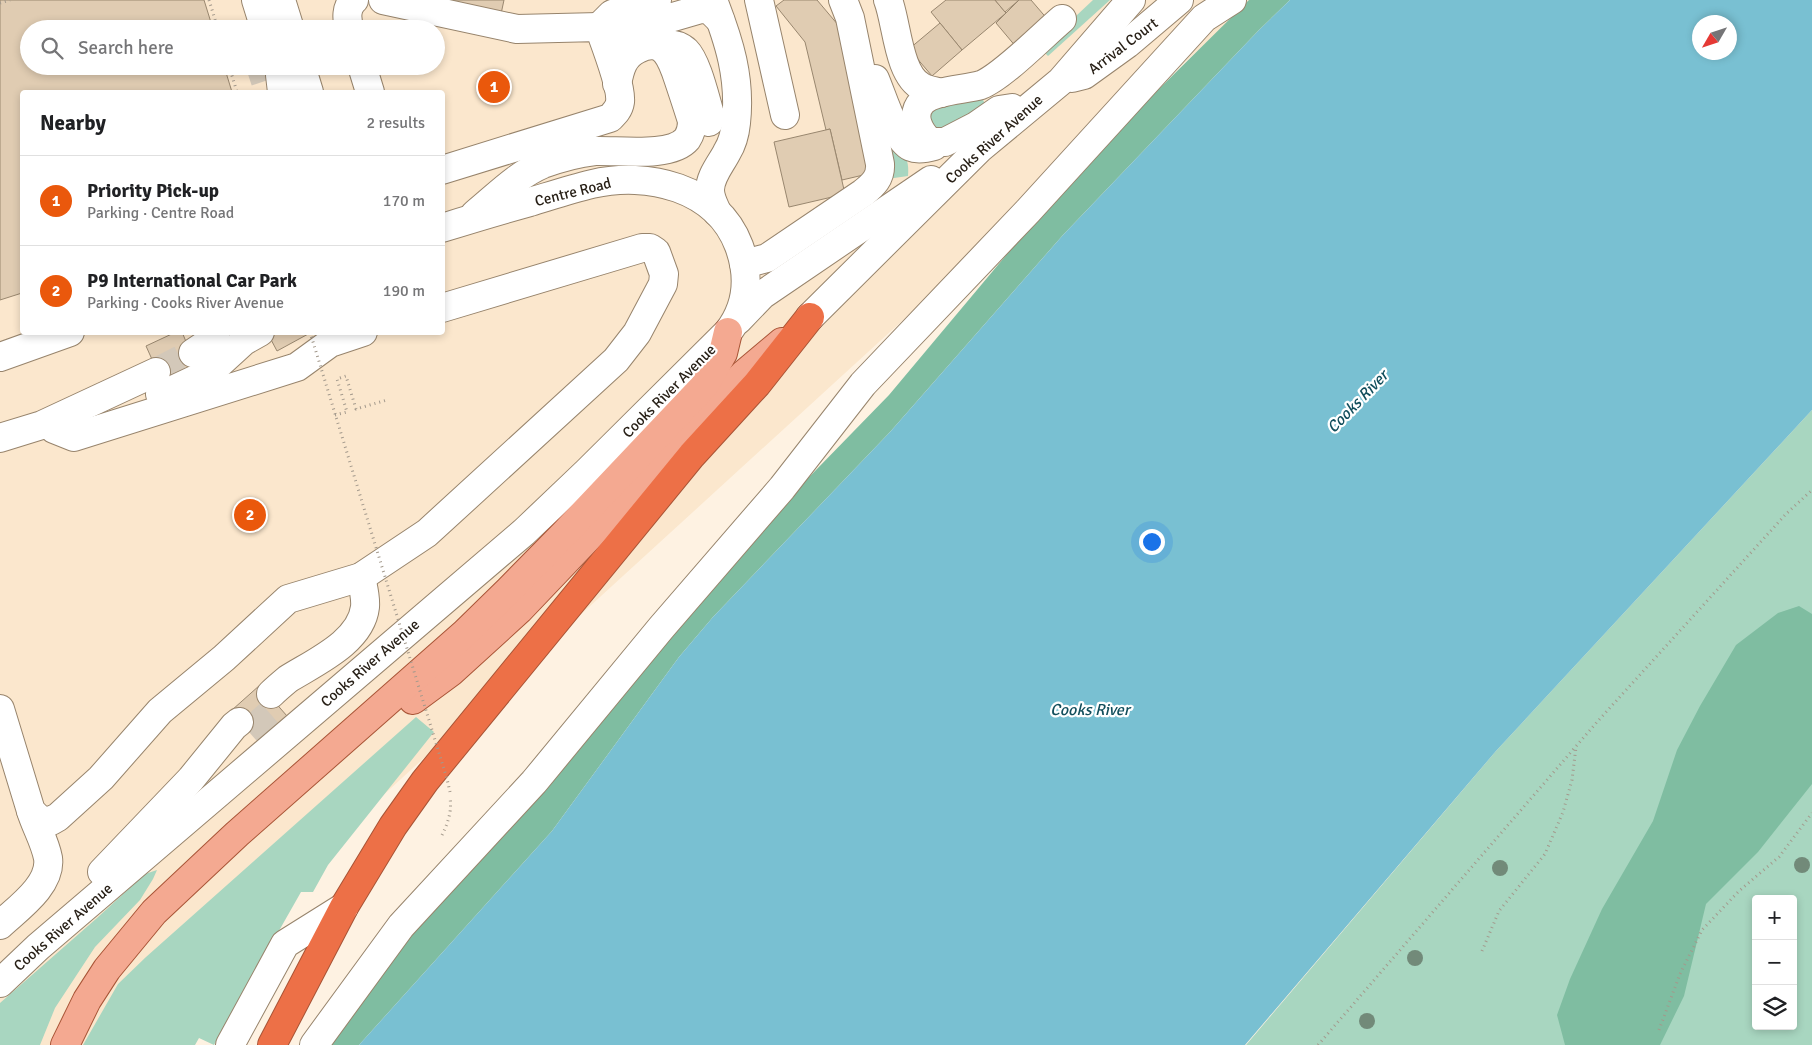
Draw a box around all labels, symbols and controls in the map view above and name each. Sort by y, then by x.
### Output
street label: Arrival Court [1085,14,1161,78]
north arrow [1692,15,1737,60]
search box [20,20,445,75]
icon: search [38,34,66,62]
text: Search here [78,36,174,60]
pin: 1 [478,68,510,106]
street label: Cooks River Avenue [942,91,1046,187]
text: Nearby [40,110,106,136]
text: 2 results [366,113,425,133]
street label: Centre Road [533,174,613,210]
text: Priority Pick-up [87,179,219,203]
text: 1 [52,191,60,211]
text: 170 m [383,191,425,211]
text: Parking · Centre Road [87,203,234,223]
text: P9 International Car Park [87,269,297,293]
text: 2 [52,281,60,301]
text: 190 m [383,281,425,301]
text: Parking · Cooks River Avenue [87,293,284,313]
street label: Cooks River Avenue [619,341,719,441]
water label: Cooks River [1323,365,1394,437]
pin: 2 [234,496,266,534]
your location [1139,529,1165,555]
street label: Cooks River Avenue [317,615,423,711]
water label: Cooks River [1050,700,1132,720]
street label: Cooks River Avenue [10,879,116,975]
map controls [1752,895,1797,1030]
button: + [1752,895,1797,940]
button: − [1752,940,1797,985]
button: layers [1752,985,1797,1030]

